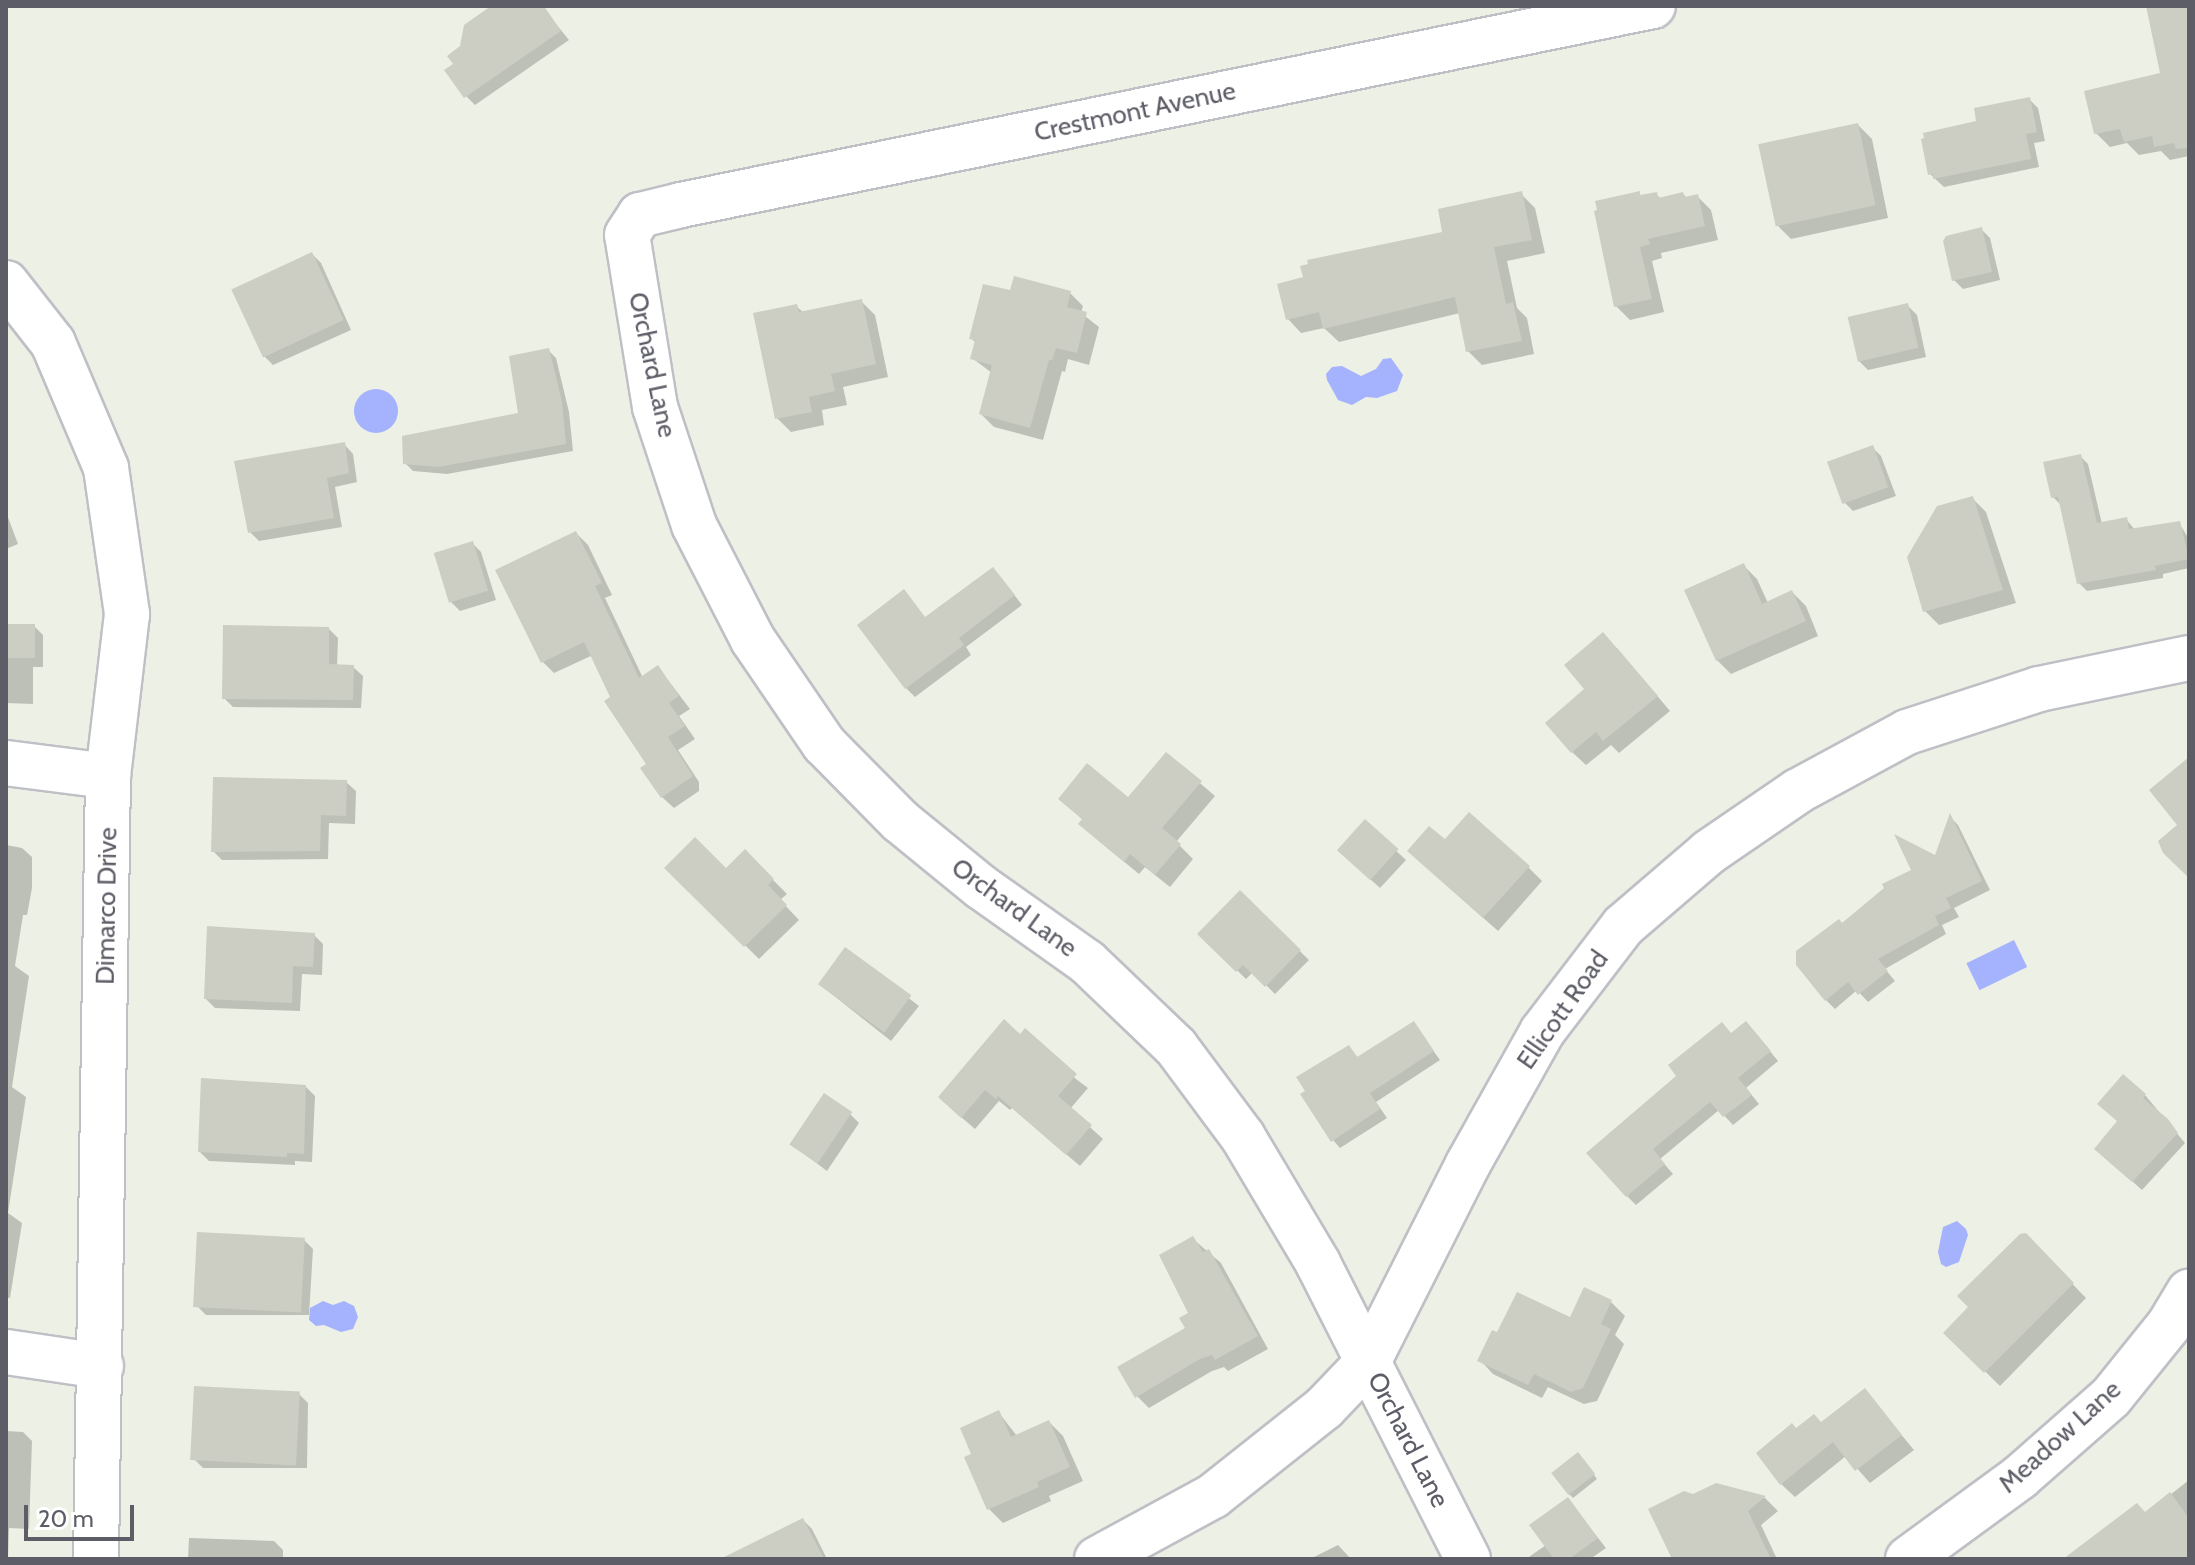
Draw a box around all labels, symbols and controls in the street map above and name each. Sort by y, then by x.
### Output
street label: Crestmont Avenue [1031,75,1239,149]
street label: Orchard Lane [621,290,683,440]
street label: Dimarco Drive [90,827,124,985]
street label: Orchard Lane [945,852,1083,964]
street label: Ellicott Road [1511,945,1615,1075]
street label: Orchard Lane [1361,1367,1455,1513]
street label: Meadow Lane [1993,1374,2127,1500]
scale bar [28,1489,138,1539]
text: 20 m [38,1504,94,1533]

